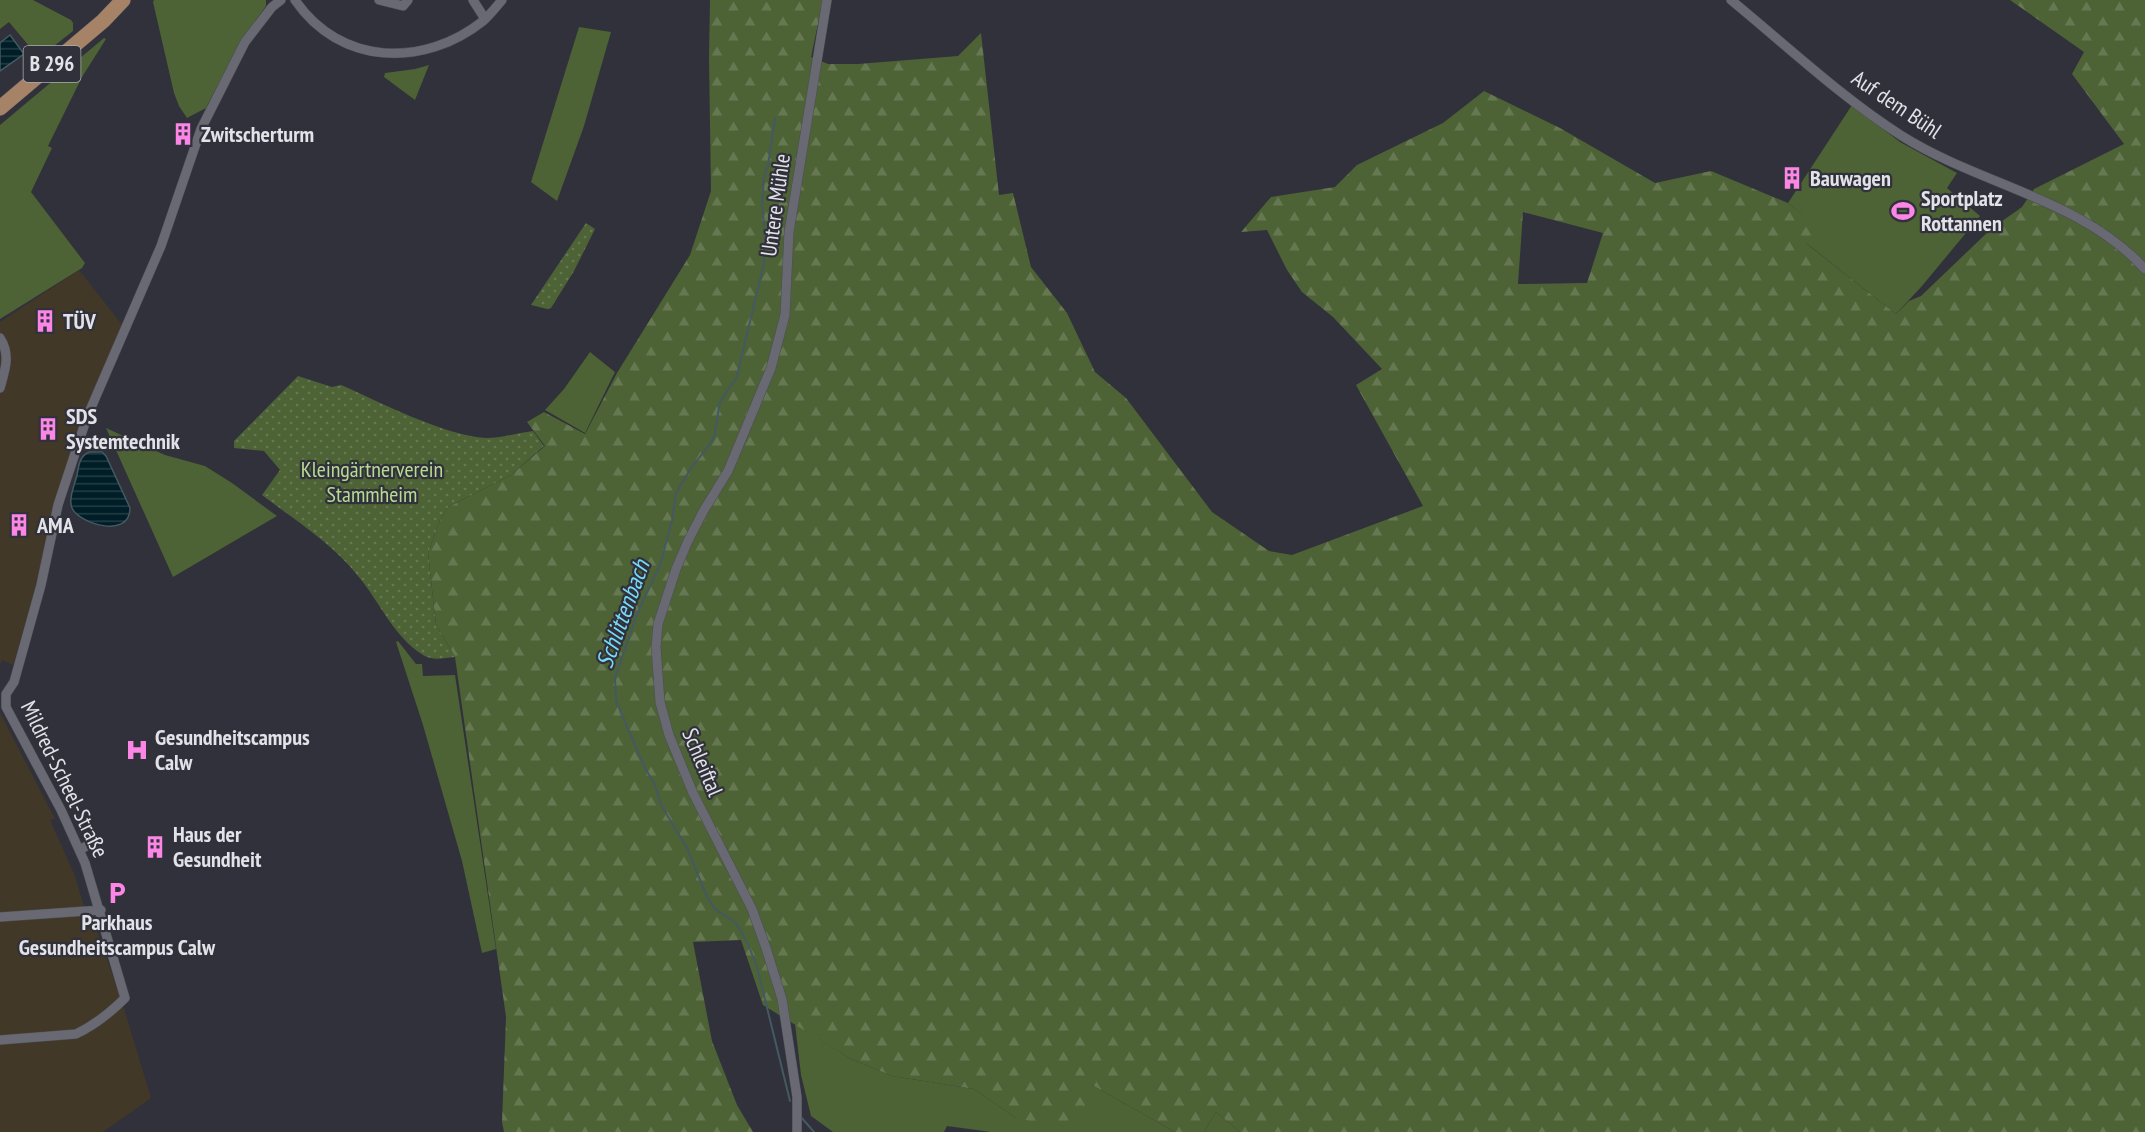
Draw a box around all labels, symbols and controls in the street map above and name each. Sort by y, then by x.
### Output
road number: B 296 [23,46,80,82]
street label: Auf dem Bühl [1847,64,1948,145]
place label: Zwitscherturm [201,120,314,148]
building icon: Zwitscherturm [170,121,196,147]
street label: Untere Mühle [754,152,796,258]
place label: Bauwagen [1810,164,1891,192]
building icon: Bauwagen [1779,165,1805,191]
place label: Sportplatz Rottannen [1921,184,2003,237]
sports icon: Sportplatz Rottannen [1890,198,1916,224]
place label: TÜV [63,307,97,335]
building icon: TÜV [32,308,58,334]
place label: SDS Systemtechnik [66,402,181,455]
building icon: SDS Systemtechnik [35,416,61,442]
park label: Kleingärtnerverein Stammheim [301,455,443,508]
place label: AMA [36,511,75,539]
building icon: AMA [6,512,32,538]
water label: Schlittenbach [589,554,657,672]
street label: Mildred-Scheel-Straße [15,696,115,862]
place label: Gesundheitscampus Calw [155,723,310,776]
street label: Schleiftal [676,724,730,801]
hospital icon: Gesundheitscampus Calw [124,737,150,763]
place label: Haus der Gesundheit [173,820,262,873]
building icon: Haus der Gesundheit [142,834,168,860]
parking icon: Parkhaus Gesundheitscampus Calw [104,880,130,906]
place label: Parkhaus Gesundheitscampus Calw [19,908,216,961]

